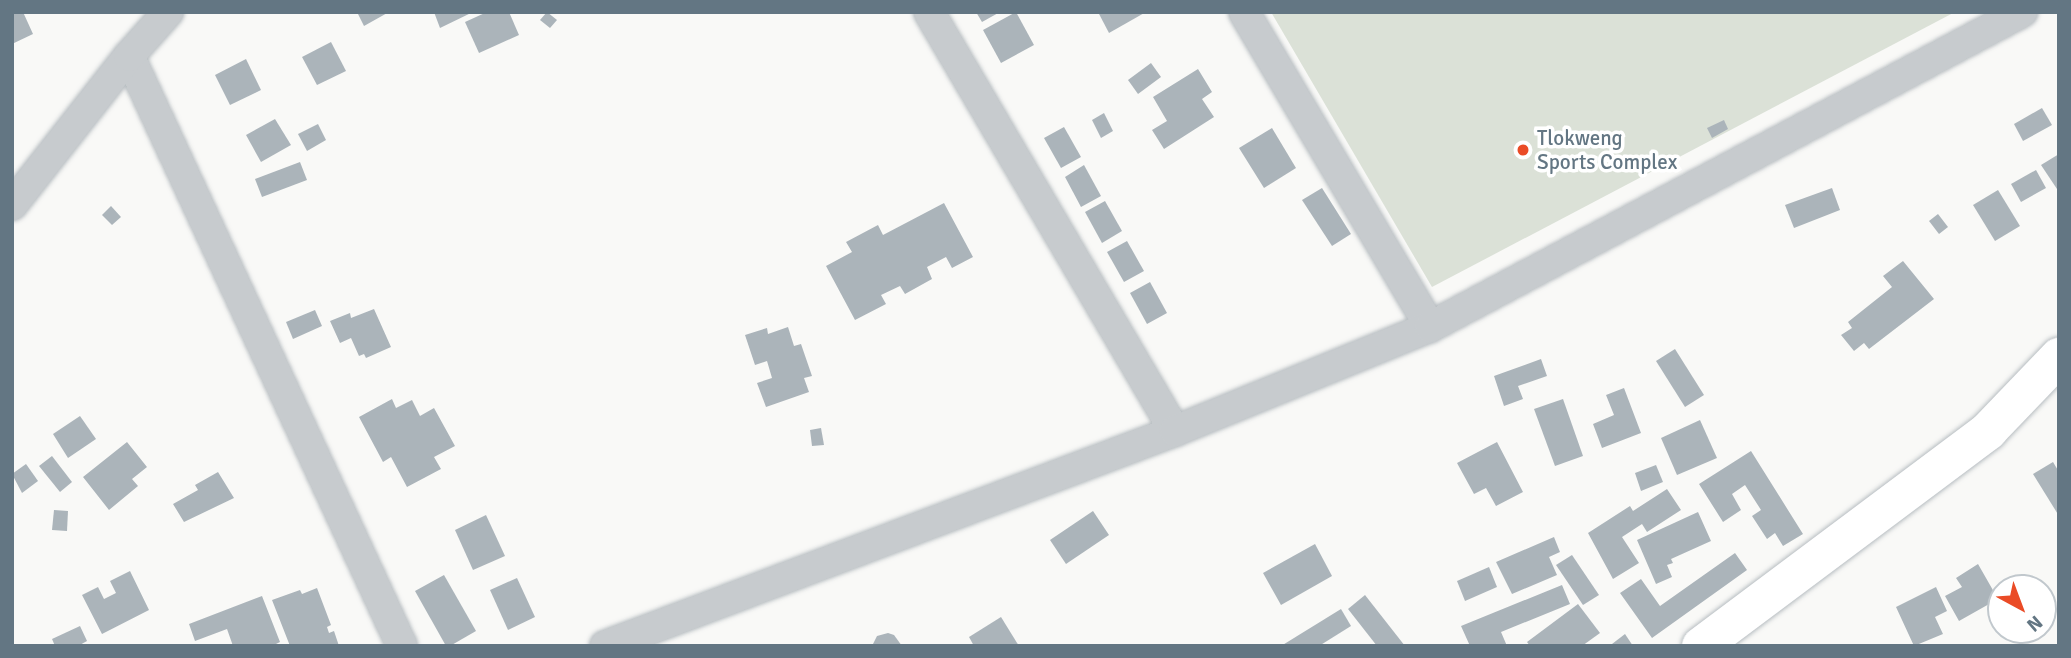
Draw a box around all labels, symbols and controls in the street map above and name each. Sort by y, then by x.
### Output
place label: Tlokweng Sports Complex [1537,125,1677,175]
marker: Tlokweng Sports Complex [1515,142,1531,158]
north arrow [1987,574,2057,644]
text: N [2022,610,2047,637]

